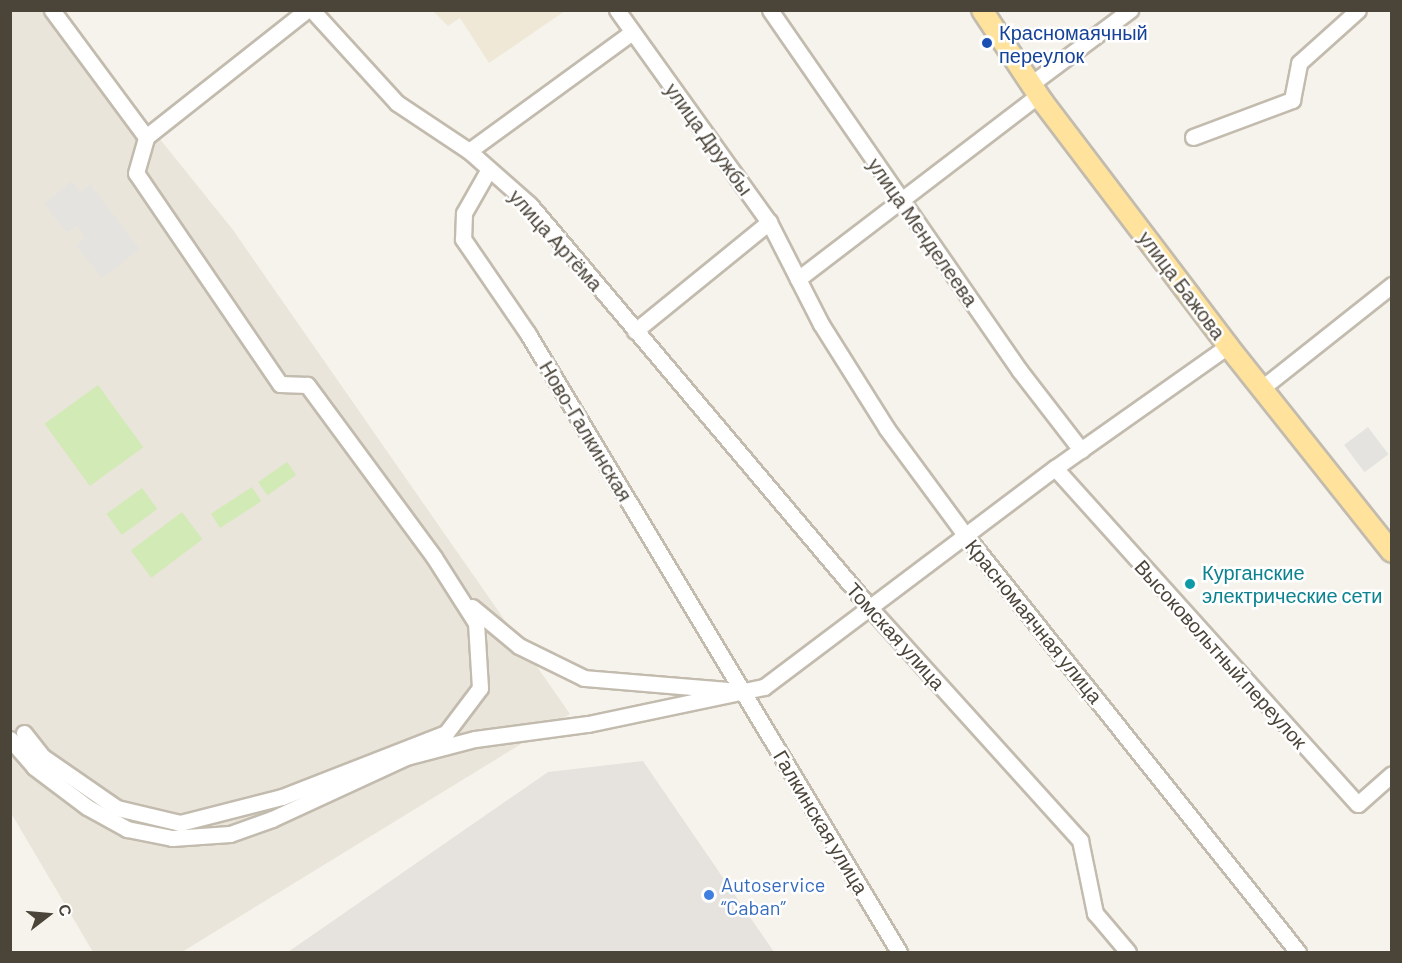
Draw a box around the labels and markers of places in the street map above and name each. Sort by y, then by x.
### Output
place label: Красномаячный переулок [999,20,1148,67]
marker: Красномаячный переулок [980,36,994,50]
place label: Курганские электрические сети [1202,560,1382,607]
marker: Курганские электрические сети [1183,577,1197,591]
place label: Autoservice “Caban” [721,872,825,919]
marker: Autoservice “Caban” [702,888,716,902]

